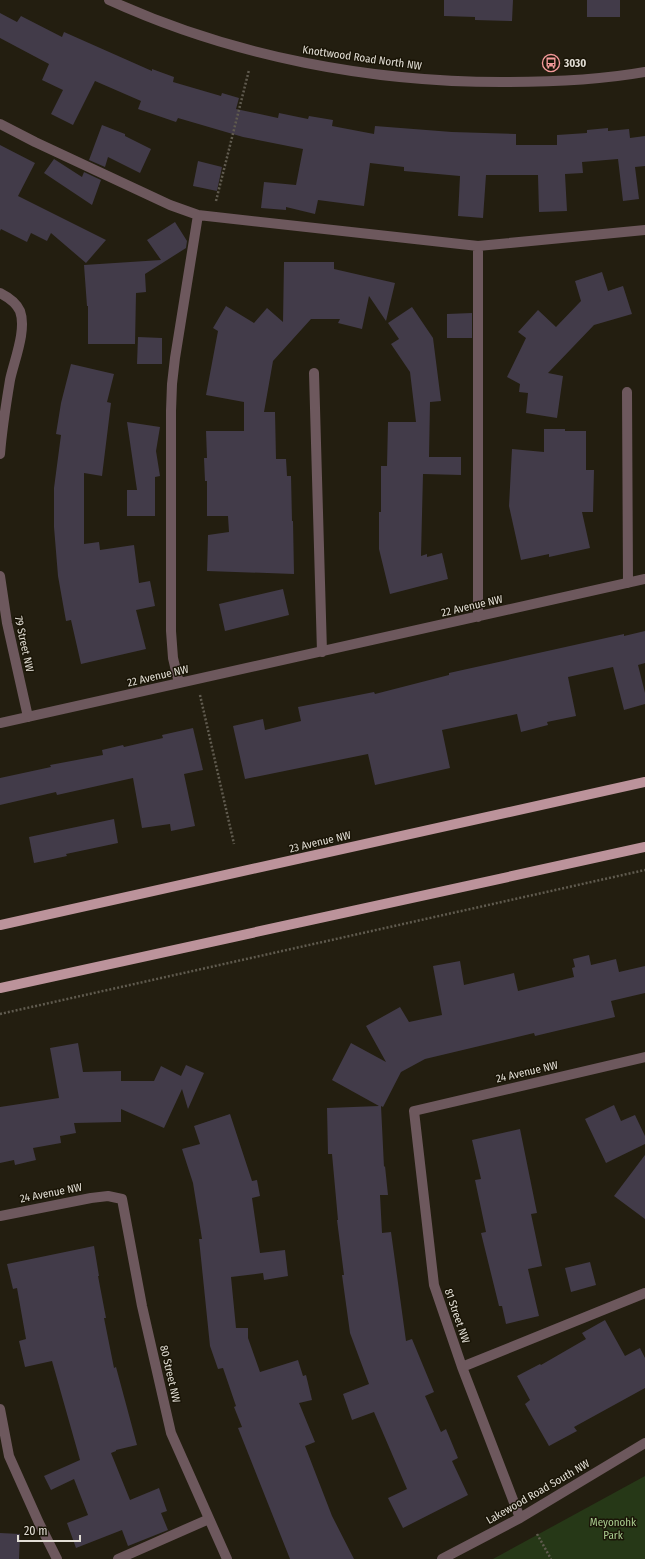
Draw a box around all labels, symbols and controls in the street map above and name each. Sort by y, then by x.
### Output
street label: Knottwood Road North NW [301,43,423,73]
bus stop icon: 3030 [541,53,561,73]
place label: 3030 [563,57,586,70]
street label: 22 Avenue NW [440,593,504,619]
street label: 79 Street NW [12,615,36,673]
street label: 22 Avenue NW [126,663,190,689]
street label: 23 Avenue NW [288,829,352,855]
street label: 24 Avenue NW [495,1059,559,1085]
street label: 24 Avenue NW [19,1181,83,1205]
street label: 81 Street NW [442,1287,472,1345]
street label: 80 Street NW [157,1344,183,1404]
street label: Lakewood Road South NW [484,1457,592,1527]
park label: Meyonohk Park [590,1516,637,1542]
scale bar [18,1517,80,1543]
text: 20 m [24,1524,48,1538]

